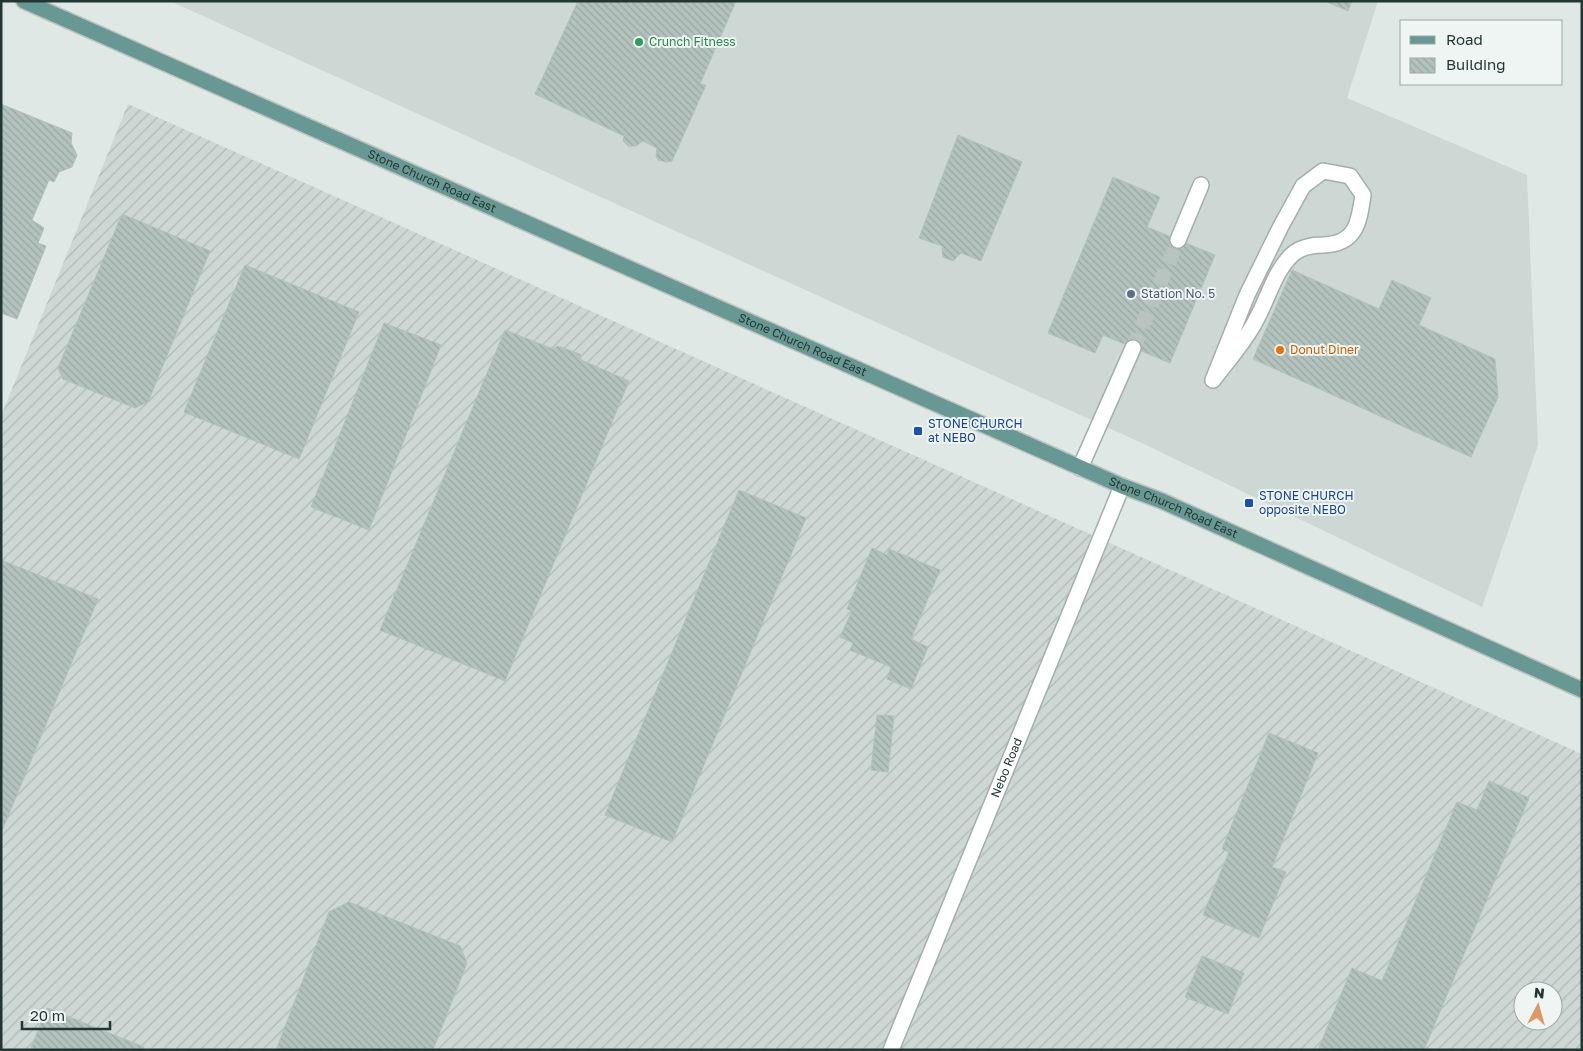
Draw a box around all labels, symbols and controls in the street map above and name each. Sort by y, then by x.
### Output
legend [1400,20,1563,85]
text: Road [1446,30,1483,48]
place label: Crunch Fitness [649,34,736,49]
marker: Crunch Fitness [633,36,645,48]
text: Building [1446,55,1506,73]
street label: Stone Church Road East [366,146,499,216]
place label: Station No. 5 [1141,286,1215,301]
marker: Station No. 5 [1125,288,1137,300]
street label: Stone Church Road East [736,309,869,379]
place label: Donut Diner [1290,342,1359,357]
marker: Donut Diner [1274,344,1286,356]
place label: STONE CHURCH at NEBO [928,416,1023,445]
marker: STONE CHURCH at NEBO [912,425,924,437]
street label: Stone Church Road East [1107,473,1241,541]
place label: STONE CHURCH opposite NEBO [1259,488,1354,517]
marker: STONE CHURCH opposite NEBO [1243,497,1255,509]
street label: Nebo Road [987,736,1025,800]
north arrow [1513,981,1563,1031]
text: N [1533,984,1546,1002]
scale bar [22,998,110,1030]
text: 20 m [30,1006,65,1024]

